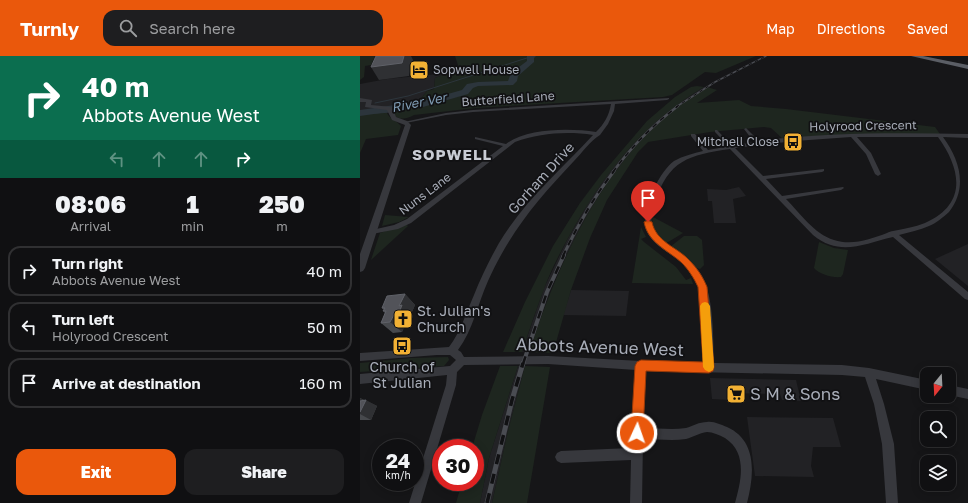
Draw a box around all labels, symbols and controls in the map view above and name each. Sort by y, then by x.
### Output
search box [103,10,383,46]
text: Turnly [20,17,79,40]
icon: search [117,17,139,39]
text: Search here [149,19,235,37]
text: Map [766,20,795,37]
text: Directions [817,20,885,37]
text: Saved [907,20,948,37]
hotel icon: Sopwell House [408,59,430,81]
place label: Sopwell House [433,62,519,77]
text: 40 m [82,70,149,103]
icon: right [16,72,68,124]
water label: River Ver [390,88,450,115]
street label: Butterfield Lane [461,88,555,109]
text: Abbots Avenue West [82,104,260,126]
street label: Holyrood Crescent [809,117,917,134]
bus stop icon: Mitchell Close [782,131,804,153]
place label: Mitchell Close [697,134,779,149]
street label: Gorham Drive [504,138,577,217]
district label: SOPWELL [412,145,492,163]
icon: left [106,148,128,170]
icon: ahead [148,148,170,170]
icon: ahead [190,148,212,170]
icon: right [232,148,254,170]
street label: Nuns Lane [396,169,454,218]
pin [631,181,665,222]
icon: arrive [637,187,659,209]
text: 08:06 [55,189,126,218]
text: 1 [186,189,199,218]
text: 250 [259,189,305,218]
text: Arrival [70,218,111,234]
text: min [181,218,204,234]
text: m [276,218,288,234]
text: Turn right [52,254,123,272]
icon: right [18,260,40,282]
text: 40 m [307,262,342,280]
text: Abbots Avenue West [52,272,181,288]
place label: St. Julian's Church [417,302,491,335]
church icon: St. Julian's Church [392,308,414,330]
text: Turn left [52,310,114,328]
icon: left [18,316,40,338]
text: 50 m [307,318,342,336]
text: Holyrood Crescent [52,328,169,344]
street label: Abbots Avenue West [516,333,685,360]
bus stop icon: Church of St Julian [391,335,413,357]
place label: Church of St Julian [369,358,435,391]
north arrow [920,367,956,403]
map controls [920,367,956,491]
icon: arrive [18,372,40,394]
text: Arrive at destination [52,374,201,392]
text: 160 m [299,374,342,392]
supermarket icon: S M & Sons [725,383,747,405]
place label: S M & Sons [750,383,840,404]
button: search [920,411,956,447]
position arrow [616,412,658,454]
speed limit sign: 30 [432,439,484,491]
text: 24 [386,448,410,472]
button: Exit [16,449,176,495]
button: Share [184,449,344,495]
button: layers [920,455,956,491]
text: km/h [385,469,411,481]

